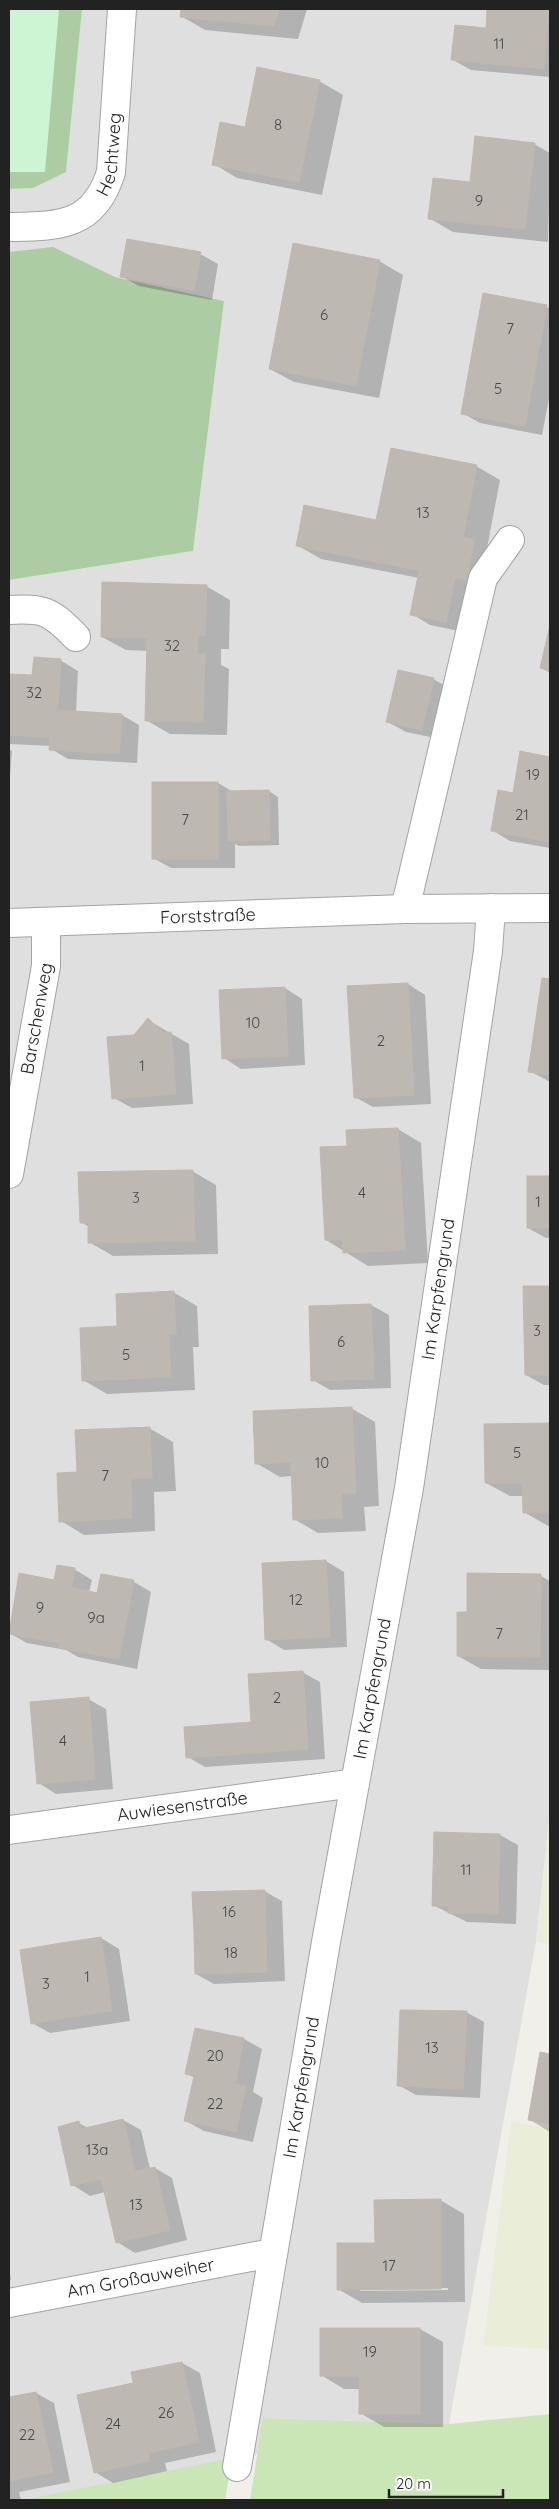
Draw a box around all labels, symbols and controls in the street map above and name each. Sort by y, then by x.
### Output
house number: 11 [493,34,505,53]
street label: Hechtweg [91,112,126,200]
house number: 8 [274,115,282,134]
house number: 9 [475,191,483,210]
house number: 6 [320,305,328,324]
house number: 7 [506,319,514,338]
house number: 5 [494,379,502,398]
house number: 13 [416,503,430,522]
house number: 32 [164,636,180,655]
house number: 32 [26,683,42,702]
house number: 19 [526,765,540,784]
house number: 21 [515,805,529,824]
house number: 7 [181,810,189,829]
street label: Forststraße [160,902,256,929]
street label: Barschenweg [15,961,57,1076]
house number: 10 [246,1013,260,1032]
house number: 2 [377,1031,385,1050]
house number: 1 [139,1056,145,1075]
house number: 4 [358,1183,366,1202]
house number: 3 [132,1188,140,1207]
house number: 1 [535,1192,541,1211]
street label: Im Karpfengrund [416,1217,460,1361]
house number: 3 [533,1321,541,1340]
house number: 6 [337,1332,345,1351]
house number: 5 [122,1345,130,1364]
house number: 5 [513,1443,521,1462]
house number: 10 [315,1453,329,1472]
house number: 7 [101,1466,109,1485]
house number: 12 [289,1590,303,1609]
house number: 9 [36,1598,44,1617]
house number: 9a [87,1608,105,1627]
street label: Im Karpfengrund [348,1616,396,1761]
house number: 7 [495,1624,503,1643]
house number: 2 [273,1688,281,1707]
house number: 4 [59,1731,67,1750]
street label: Auwiesenstraße [116,1786,249,1826]
house number: 11 [460,1860,472,1879]
house number: 16 [222,1902,236,1921]
house number: 18 [224,1943,238,1962]
house number: 1 [84,1967,90,1986]
house number: 3 [42,1974,50,1993]
street label: Im Karpfengrund [278,2015,324,2160]
house number: 13 [425,2038,439,2057]
house number: 20 [206,2046,224,2065]
house number: 22 [207,2094,223,2113]
house number: 13a [86,2140,108,2159]
house number: 13 [129,2195,143,2214]
street label: Am Großauweiher [65,2252,216,2303]
house number: 17 [382,2256,396,2275]
house number: 19 [363,2342,377,2361]
house number: 26 [158,2403,174,2422]
house number: 24 [105,2414,121,2433]
house number: 22 [19,2425,35,2444]
scale bar [389,2466,503,2498]
text: 20 m [396,2474,431,2493]

